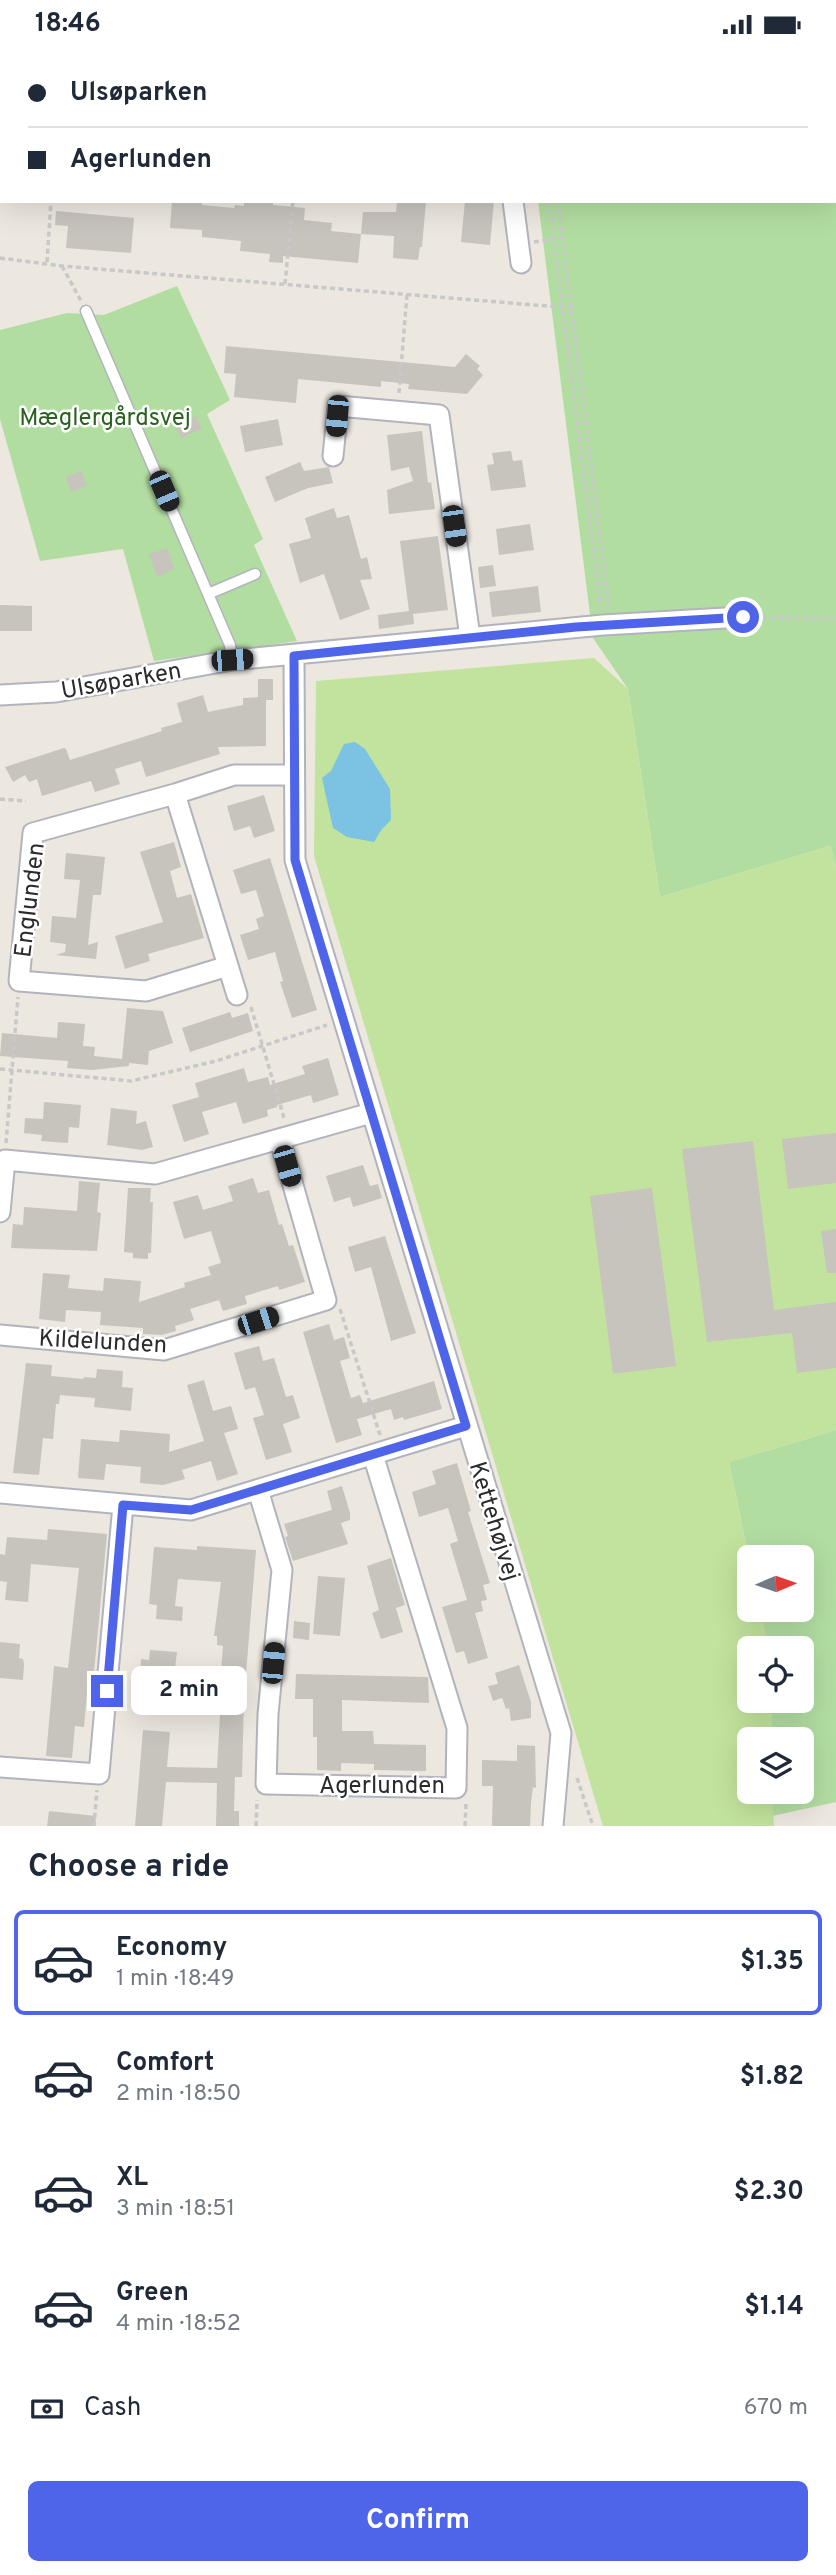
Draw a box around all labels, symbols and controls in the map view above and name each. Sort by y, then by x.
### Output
text: 18:46 [35,8,101,41]
text: Ulsøparken [70,77,207,110]
text: Agerlunden [70,144,212,177]
car [325,394,350,438]
park label: Mæglergårdsvej [19,404,191,434]
car [147,468,182,514]
car [441,504,468,548]
route start [727,601,759,633]
car [211,648,254,672]
street label: Ulsøparken [59,657,184,707]
street label: Englunden [9,841,53,959]
car [272,1143,303,1189]
car [235,1305,282,1337]
street label: Kildelunden [38,1325,168,1361]
street label: Kettehøjvej [461,1458,525,1585]
north arrow [737,1545,814,1622]
map controls [737,1545,814,1804]
button: locate [737,1636,814,1713]
car [261,1641,286,1685]
callout: 2 min [132,1667,247,1715]
route end [91,1675,123,1707]
text: 2 min [159,1676,219,1705]
button: layers [737,1727,814,1804]
street label: Agerlunden [319,1772,445,1802]
text: Choose a ride [28,1848,229,1888]
icon: car [32,1931,95,1994]
text: Economy [116,1932,227,1965]
text: $1.35 [740,1946,804,1979]
text: 1 min · 18:49 [116,1965,235,1994]
icon: car [32,2046,95,2109]
text: Comfort [116,2047,214,2080]
text: $1.82 [740,2061,804,2094]
text: 2 min · 18:50 [116,2080,241,2109]
icon: car [32,2161,95,2224]
text: XL [116,2162,148,2195]
text: $2.30 [734,2176,804,2209]
text: 3 min · 18:51 [116,2195,235,2224]
icon: car [32,2276,95,2339]
text: Green [116,2277,189,2310]
text: $1.14 [744,2291,804,2324]
text: 4 min · 18:52 [116,2310,241,2339]
icon: cash [28,2390,66,2428]
text: Cash [84,2392,141,2425]
text: 670 m [744,2394,808,2423]
button: Confirm [28,2481,808,2561]

